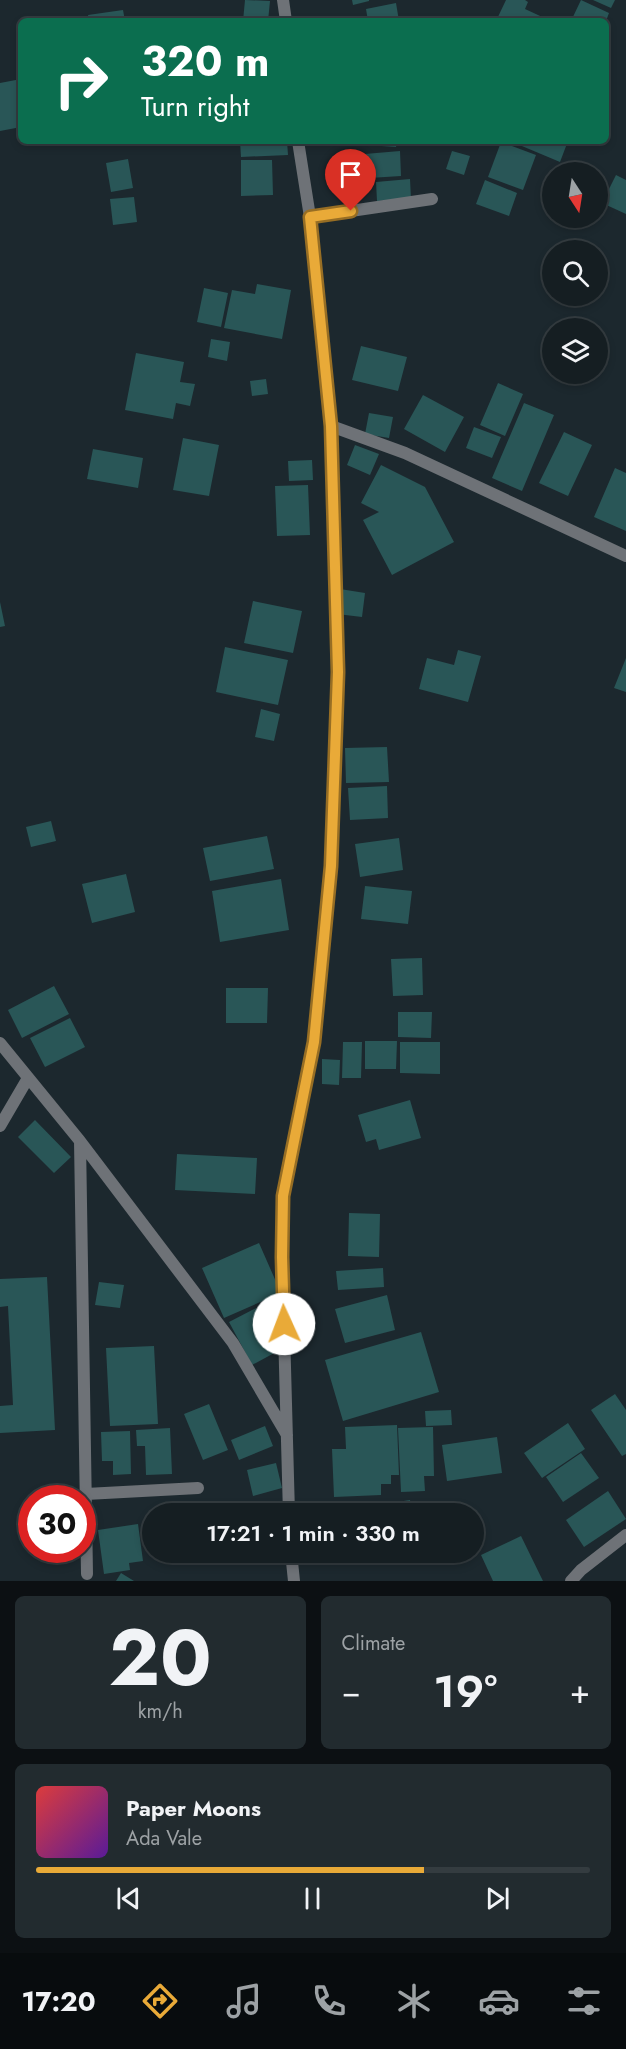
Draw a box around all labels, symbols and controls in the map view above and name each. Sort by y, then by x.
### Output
text: 320 m [141,31,269,92]
icon: right [42,42,120,120]
text: Turn right [141,87,249,126]
pin [325,149,376,211]
icon: arrive [334,158,367,191]
north arrow [542,162,608,228]
map controls [542,162,608,384]
button: search [542,240,608,306]
button: layers [542,318,608,384]
position arrow [252,1292,316,1356]
speed limit sign: 30 [18,1485,96,1563]
text: 17:21 · 1 min · 330 m [206,1517,420,1549]
text: 20 [109,1602,212,1714]
text: Climate [342,1629,405,1658]
text: 19° [433,1659,497,1724]
text: − [342,1668,361,1715]
text: + [570,1668,590,1715]
text: km/h [138,1697,183,1726]
text: Paper Moons [126,1792,261,1824]
text: Ada Vale [126,1824,202,1853]
icon: previous [112,1882,145,1915]
icon: pause [296,1882,329,1915]
icon: next [481,1882,514,1915]
icon: directions [139,1980,181,2022]
icon: music [223,1980,265,2022]
icon: phone [308,1980,350,2022]
icon: climate [393,1980,435,2022]
icon: car [478,1980,520,2022]
icon: filters [563,1980,605,2022]
text: 17:20 [21,1982,96,2021]

